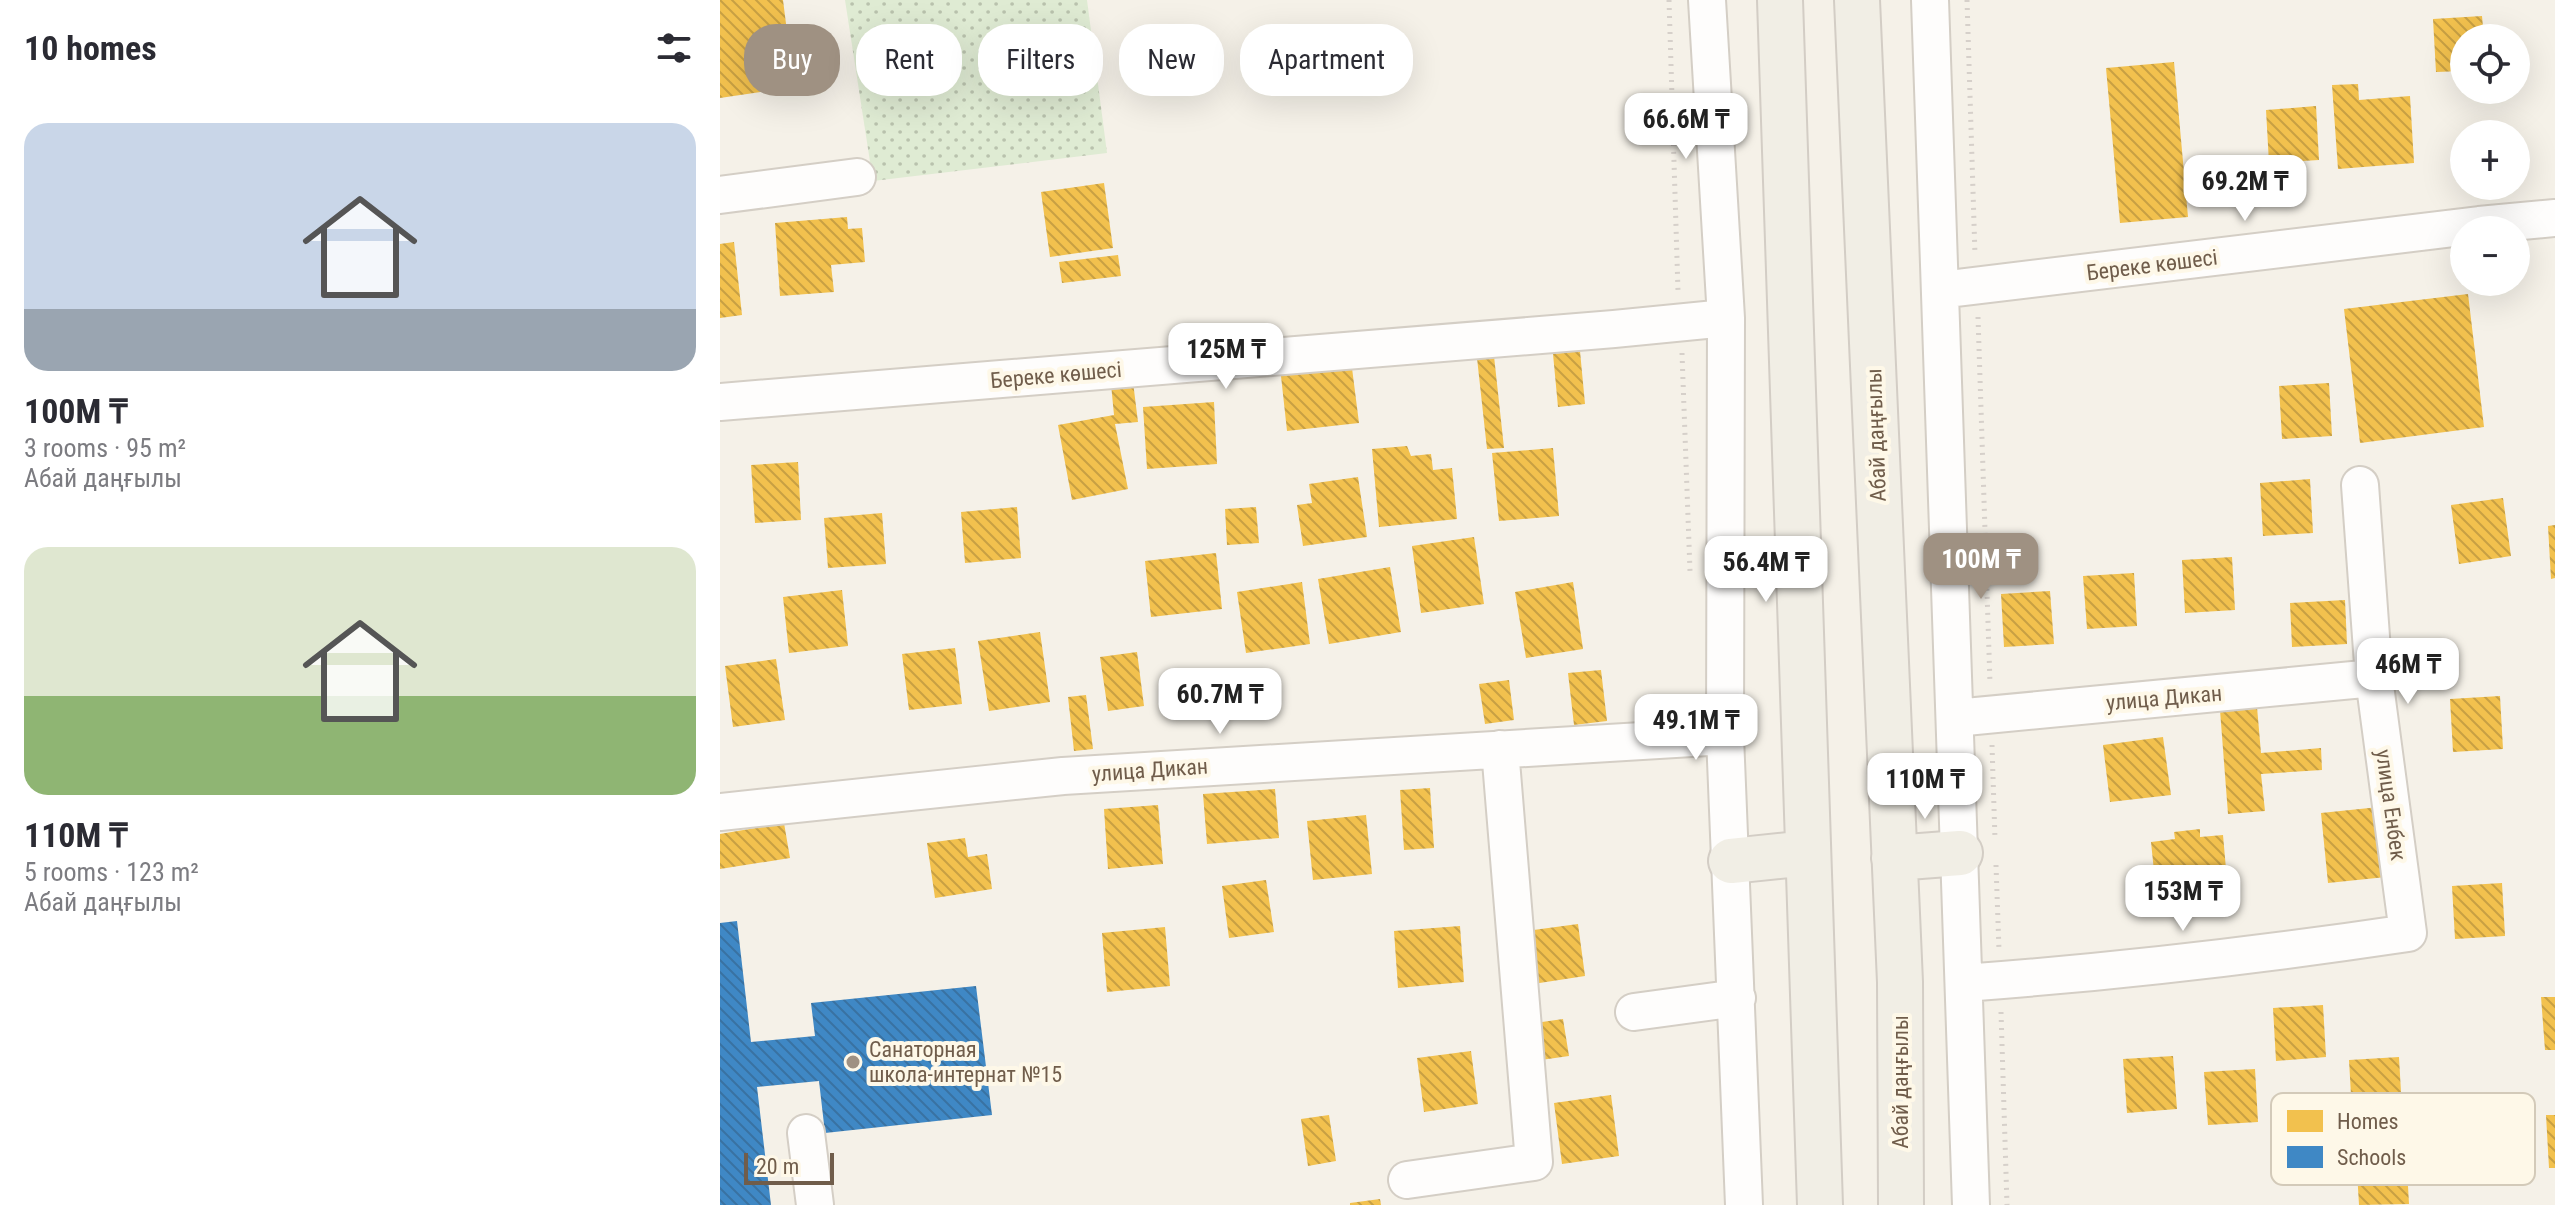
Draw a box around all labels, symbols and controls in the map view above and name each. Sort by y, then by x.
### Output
chip: Buy [744,24,840,96]
chip: Rent [856,24,962,96]
chip: Filters [978,24,1103,96]
chip: New [1119,24,1224,96]
chip: Apartment [1240,24,1413,96]
map controls [2450,24,2530,296]
button: locate [2450,24,2530,104]
icon: filters [652,26,696,70]
text: 10 homes [24,28,157,68]
pin: 66.6M ₸ [1612,93,1760,161]
text: 66.6M ₸ [1643,104,1729,134]
button: + [2450,120,2530,200]
pin: 69.2M ₸ [2171,155,2319,223]
text: 69.2M ₸ [2202,166,2288,196]
icon: home [288,175,432,319]
button: − [2450,216,2530,296]
street label: Береке көшесі [2085,245,2219,285]
pin: 125M ₸ [1161,323,1291,391]
text: 125M ₸ [1186,334,1266,364]
street label: Береке көшесі [989,357,1123,393]
street label: Абай даңғылы [1861,368,1891,502]
text: 100M ₸ [24,391,128,431]
text: 3 rooms · 95 m² [24,433,186,463]
text: Абай даңғылы [24,463,182,493]
pin: 100M ₸ [1916,533,2046,601]
pin: 56.4M ₸ [1692,536,1840,604]
text: 100M ₸ [1941,544,2021,574]
text: 56.4M ₸ [1723,547,1809,577]
icon: home [288,599,432,743]
pin: 46M ₸ [2352,638,2464,706]
text: 46M ₸ [2375,649,2441,679]
pin: 60.7M ₸ [1146,668,1294,736]
text: 60.7M ₸ [1177,679,1263,709]
street label: улица Дикан [2105,680,2223,716]
pin: 49.1M ₸ [1622,694,1770,762]
text: 49.1M ₸ [1653,705,1739,735]
street label: улица Енбек [2371,748,2411,863]
street label: улица Дикан [1091,753,1209,787]
pin: 110M ₸ [1860,753,1990,821]
text: 110M ₸ [1885,764,1965,794]
text: 110M ₸ [24,815,128,855]
text: 5 rooms · 123 m² [24,857,199,887]
pin: 153M ₸ [2118,865,2248,933]
text: 153M ₸ [2143,876,2223,906]
text: Абай даңғылы [24,887,182,917]
street label: Абай даңғылы [1888,1015,1913,1149]
place label: Санаторная школа-интернат №15 [869,1037,1062,1087]
marker: Санаторная школа-интернат №15 [844,1053,862,1071]
legend [2271,1093,2535,1185]
text: Homes [2337,1109,2399,1134]
text: Schools [2337,1145,2406,1170]
scale bar [744,1149,834,1185]
text: 20 m [756,1154,799,1179]

